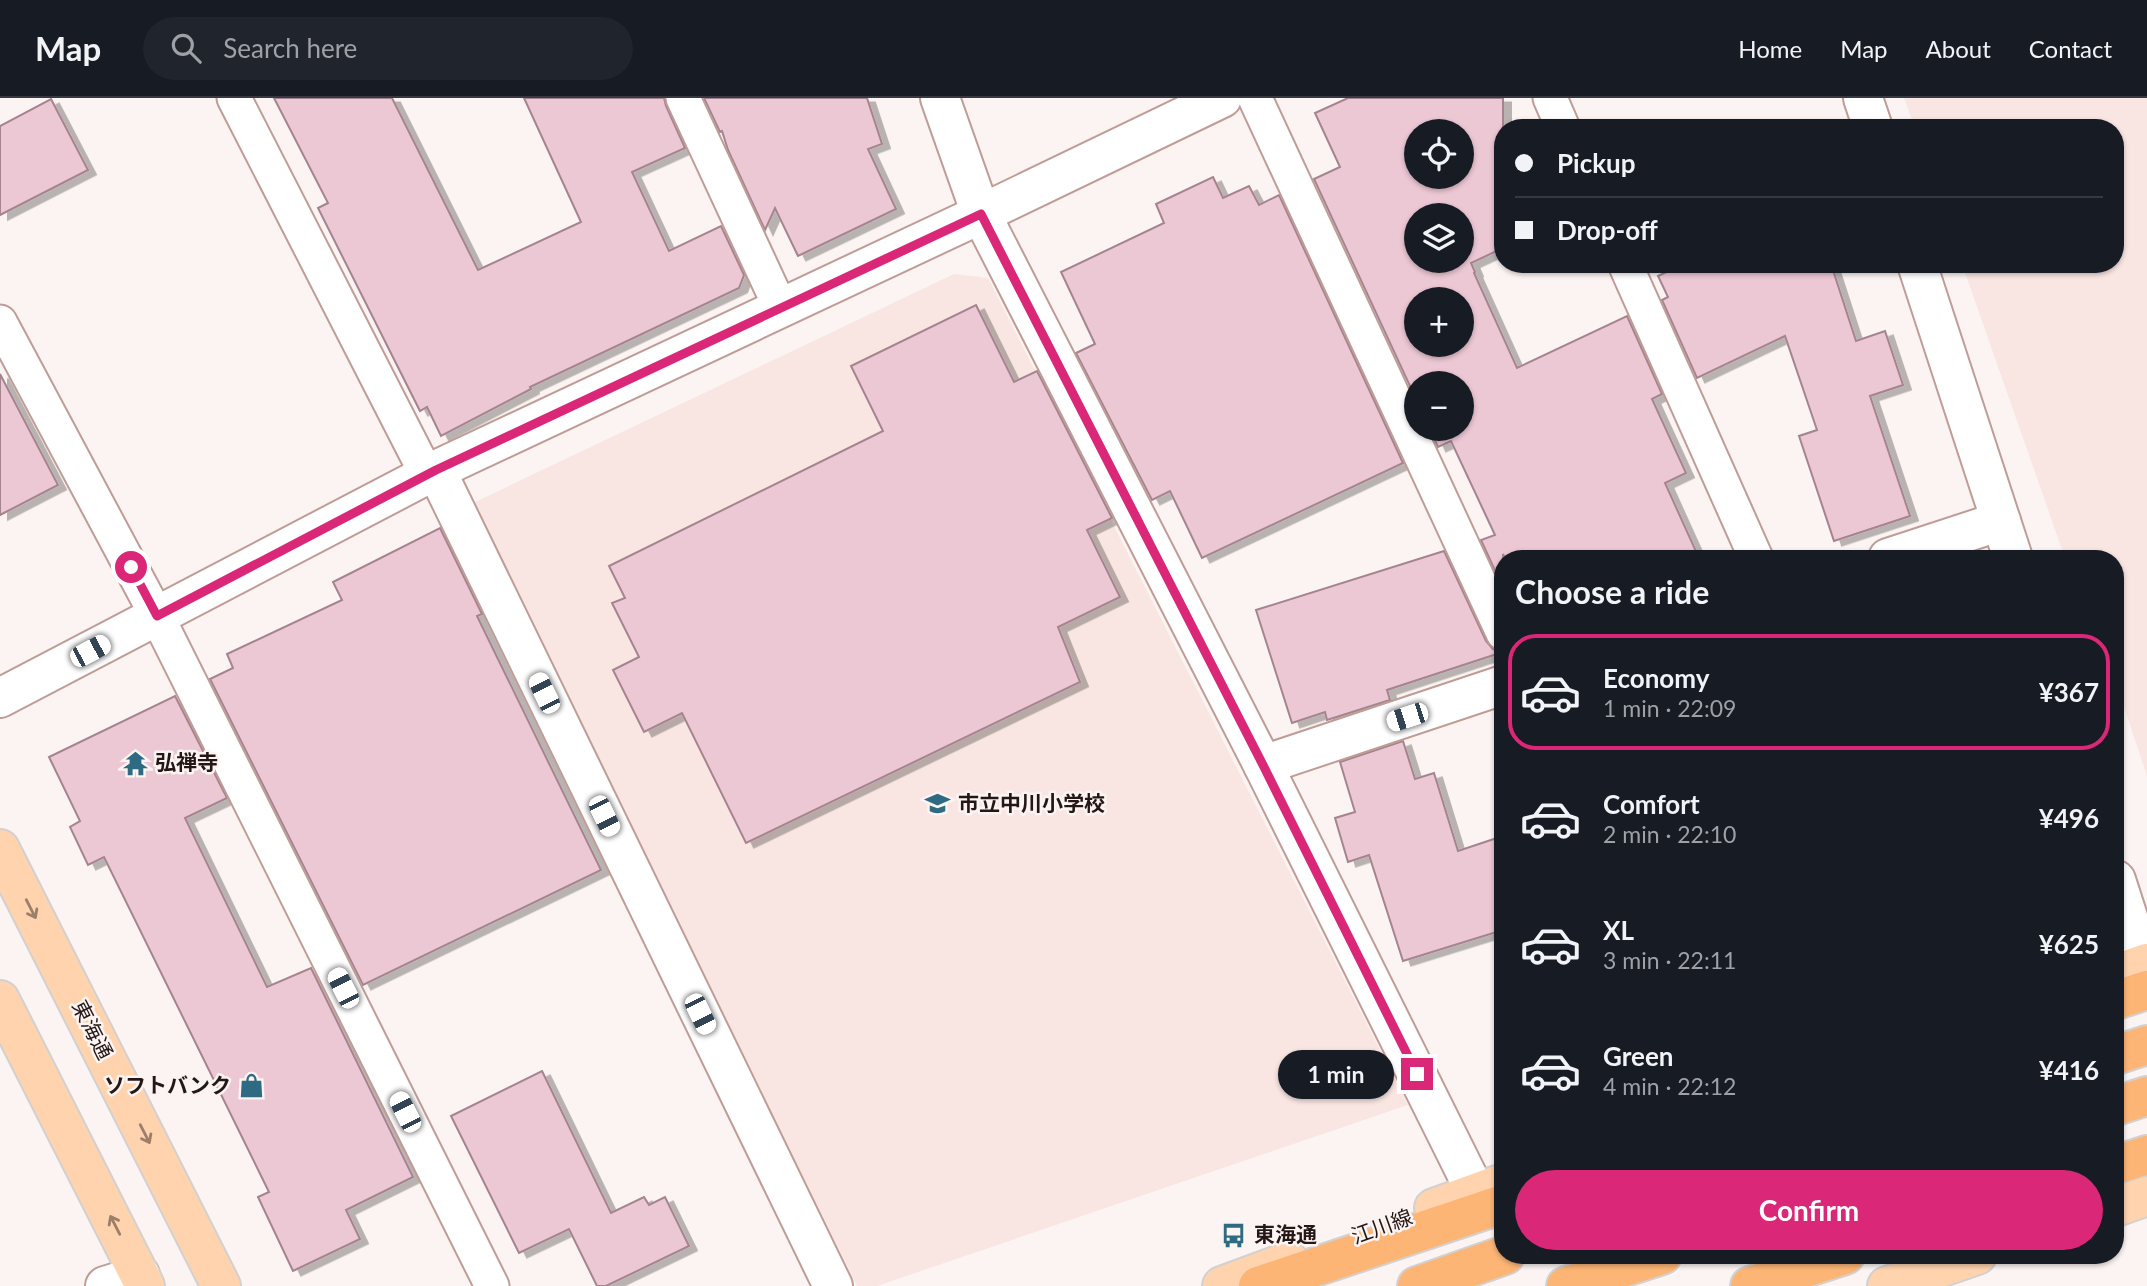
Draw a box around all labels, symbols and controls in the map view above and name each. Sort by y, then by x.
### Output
search box [143,17,633,80]
text: Map [35,28,101,68]
icon: search [167,29,205,67]
text: Search here [223,32,357,64]
text: Home [1738,34,1802,63]
text: Map [1840,34,1888,63]
text: About [1926,34,1991,63]
text: Contact [2029,34,2112,63]
map controls [1404,119,1474,441]
button: locate [1404,119,1474,189]
text: Pickup [1557,147,1636,179]
button: layers [1404,203,1474,273]
text: Drop-off [1557,214,1658,246]
button: + [1404,287,1474,357]
button: − [1404,371,1474,441]
route start [115,551,147,583]
text: Choose a ride [1515,572,1709,611]
car [67,632,114,670]
icon: car [1519,661,1582,724]
text: Economy [1603,662,1709,694]
car [526,670,563,716]
text: ¥367 [2039,676,2099,708]
text: 1 min · 22:09 [1603,694,1736,722]
car [1384,701,1431,733]
temple icon: 弘禅寺 [121,749,149,777]
place label: 弘禅寺 [155,749,218,774]
icon: car [1519,787,1582,850]
text: Comfort [1603,788,1700,820]
school or university icon: 市立中川小学校 [924,790,952,818]
place label: 市立中川小学校 [958,790,1105,815]
car [586,793,623,839]
text: ¥496 [2039,802,2099,834]
text: 2 min · 22:10 [1603,820,1736,848]
one-way arrow [24,899,38,919]
icon: car [1519,913,1582,976]
text: XL [1603,914,1634,946]
text: ¥625 [2039,928,2099,960]
text: 3 min · 22:11 [1603,946,1736,974]
car [325,965,362,1011]
car [682,991,719,1037]
street label: 東海通 [68,996,119,1063]
icon: car [1519,1039,1582,1102]
text: Green [1603,1040,1673,1072]
callout: 1 min [1277,1049,1392,1098]
text: ¥416 [2039,1054,2099,1086]
route end [1401,1058,1433,1090]
text: 1 min [1307,1060,1365,1088]
place label: ソフトバンク [104,1072,231,1097]
shop icon: ソフトバンク [237,1072,265,1100]
text: 4 min · 22:12 [1603,1072,1736,1100]
car [387,1089,424,1135]
one-way arrow [138,1123,152,1144]
button: Confirm [1515,1170,2103,1250]
street label: 江川線 [1348,1203,1415,1248]
one-way arrow [107,1215,121,1236]
bus stop icon: 東海通 [1220,1221,1248,1249]
place label: 東海通 [1254,1221,1317,1246]

